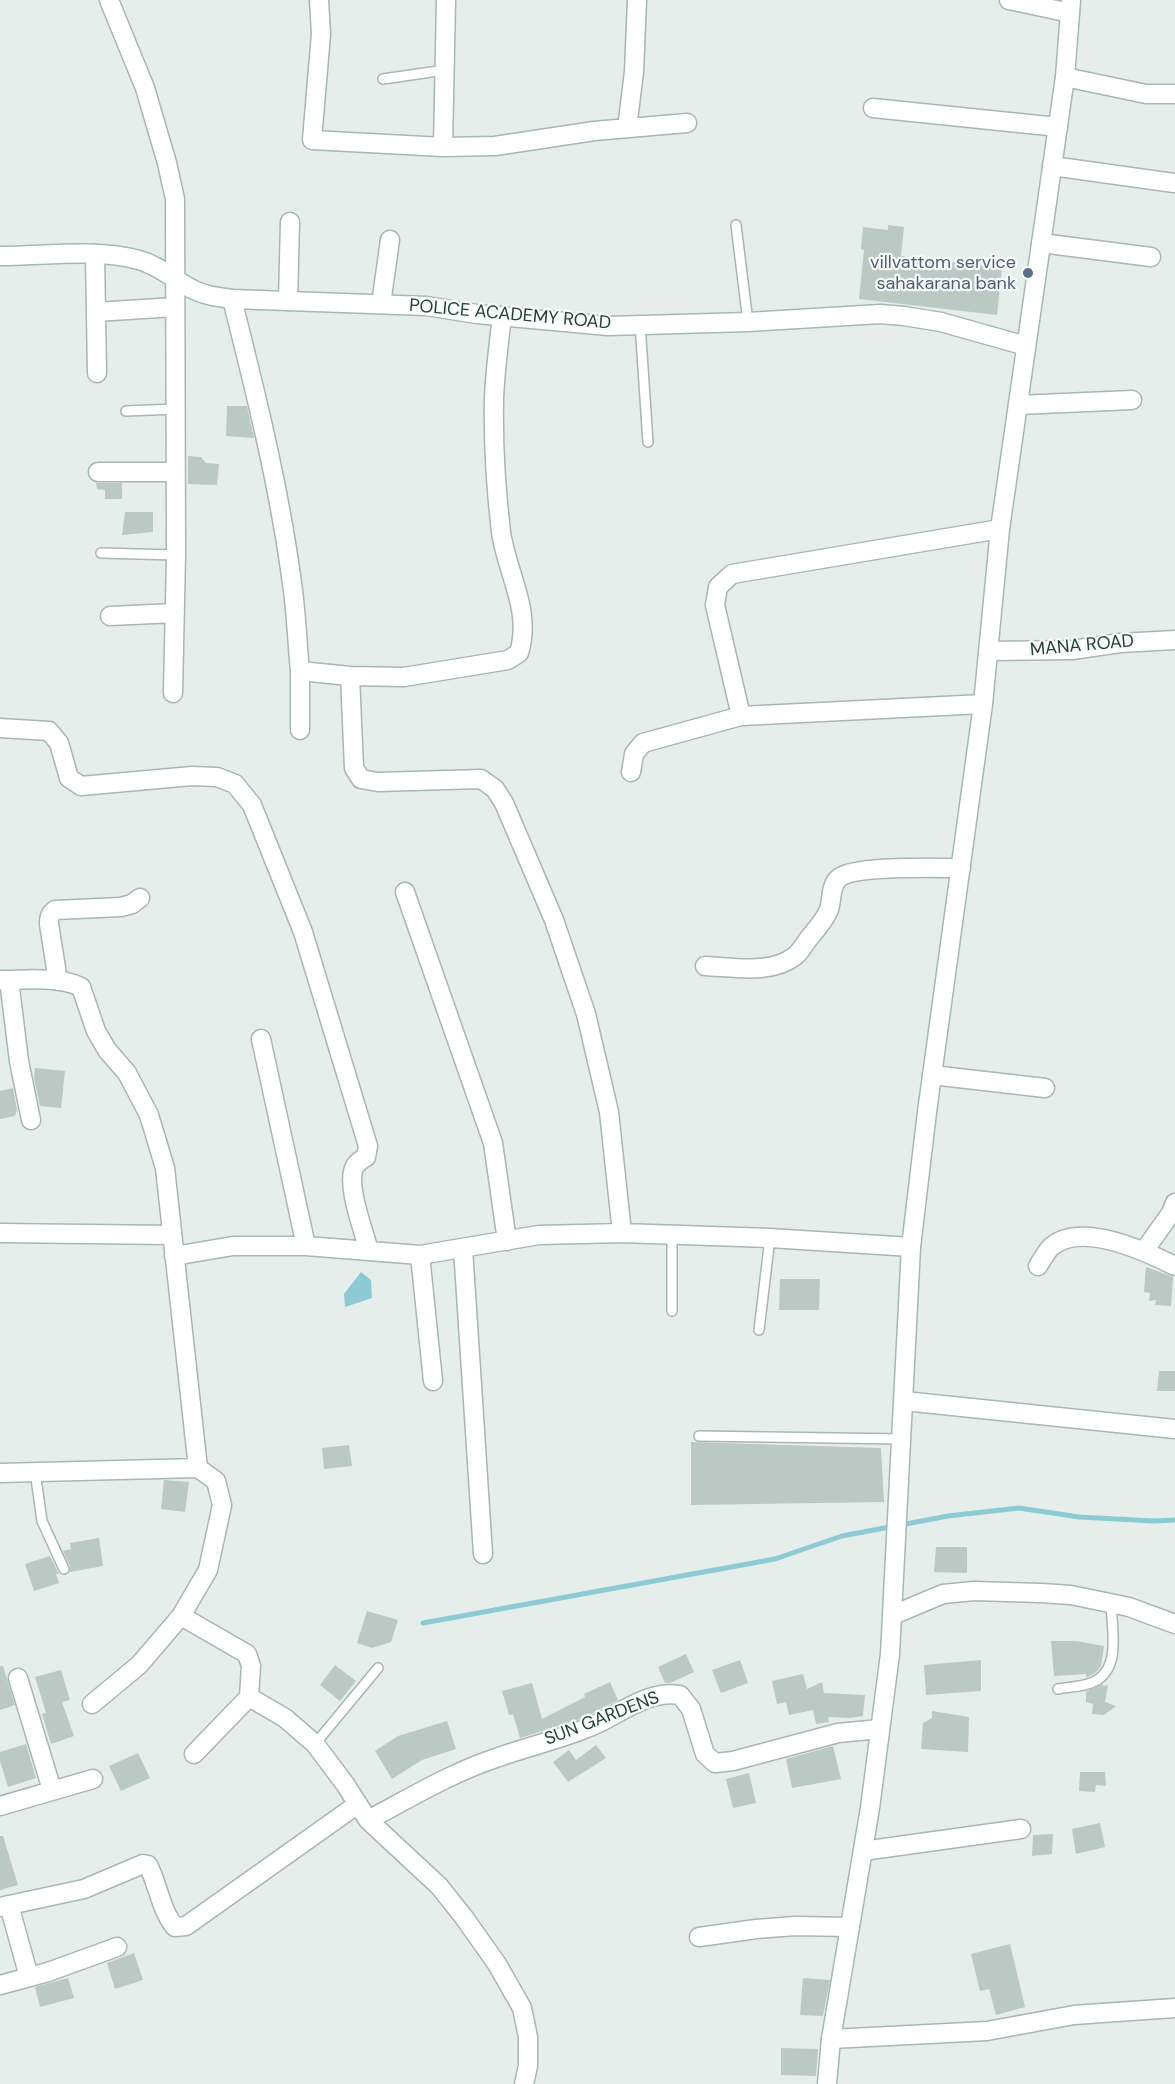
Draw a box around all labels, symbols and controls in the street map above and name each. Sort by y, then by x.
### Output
place label: villvattom service sahakarana bank [870,252,1016,294]
marker: villvattom service sahakarana bank [1021,266,1035,280]
street label: POLICE ACADEMY ROAD [408,295,612,335]
street label: MANA ROAD [1029,631,1135,661]
street label: SUN GARDENS [542,1687,662,1751]

